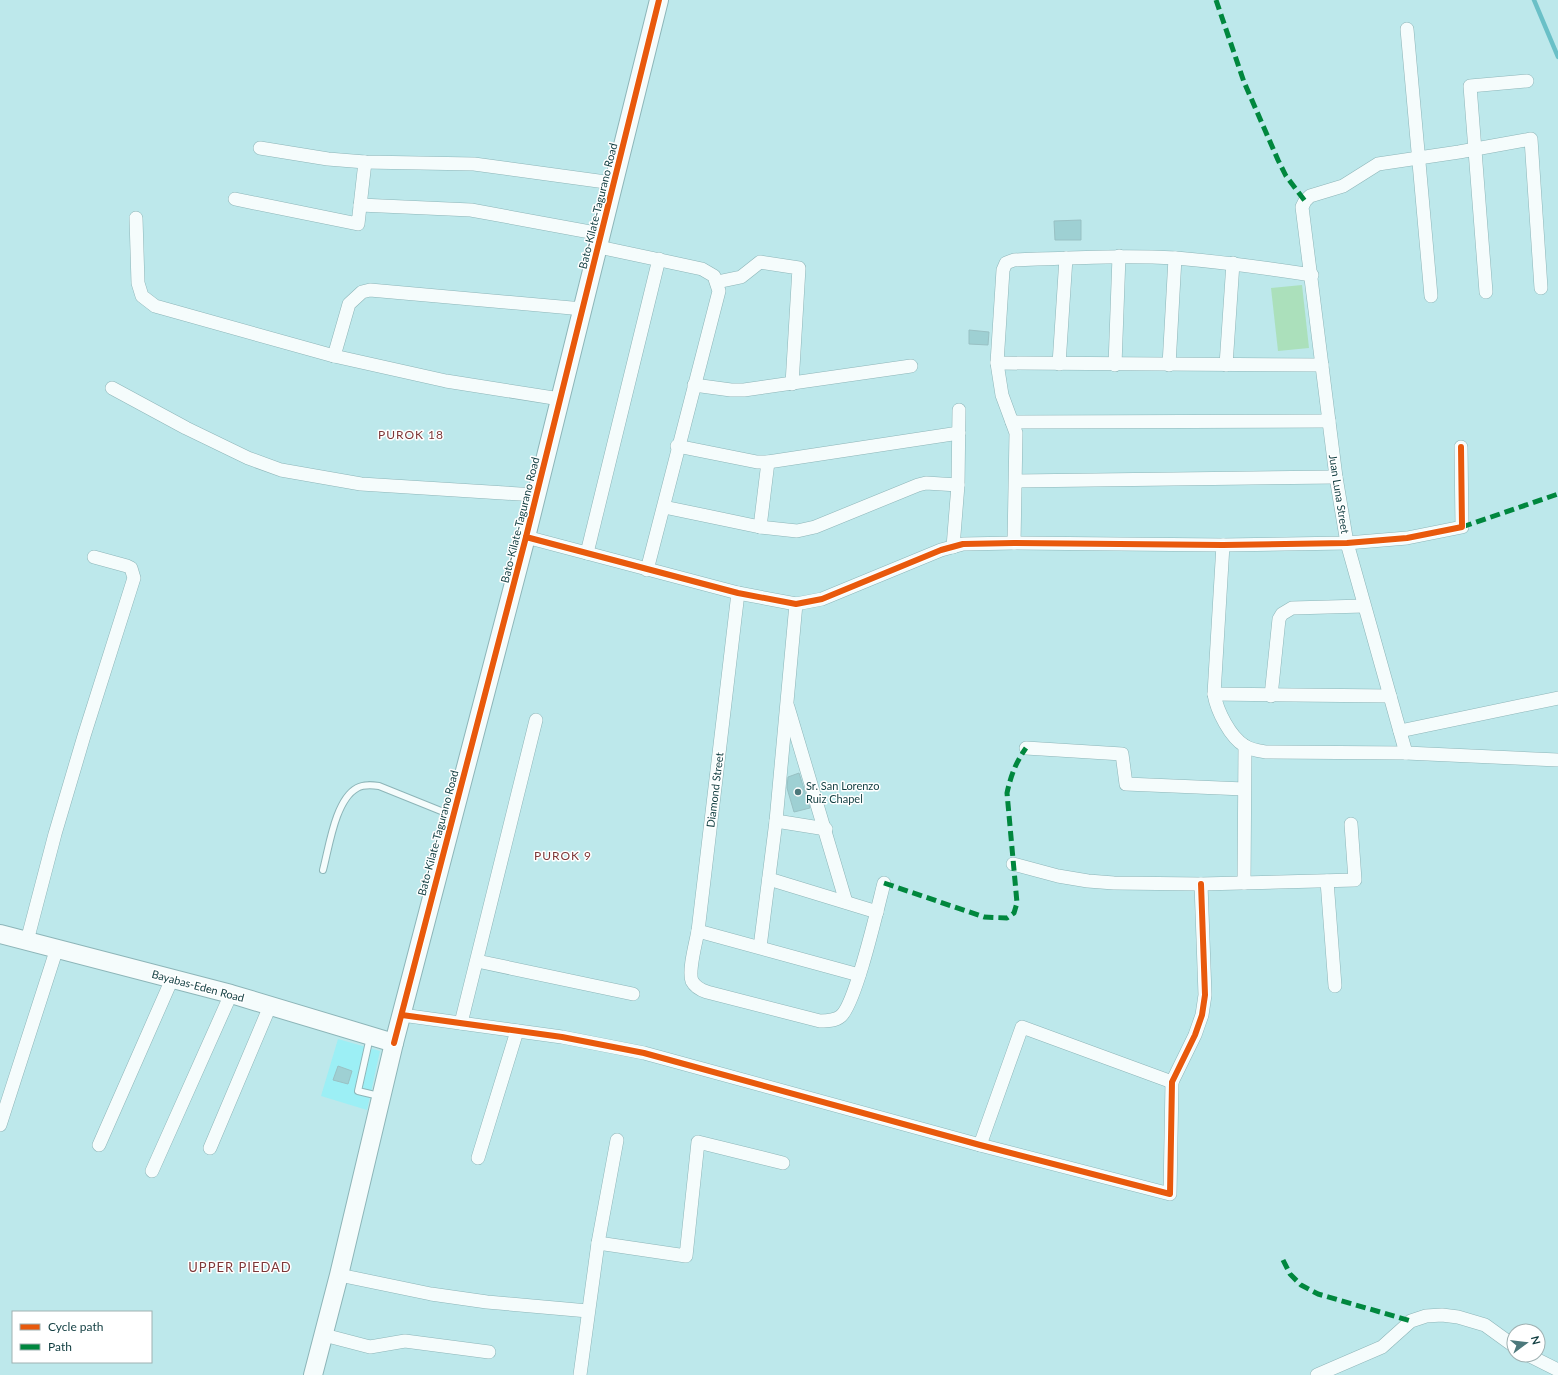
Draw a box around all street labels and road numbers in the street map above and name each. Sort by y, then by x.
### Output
street label: Bato-Kilate-Tagurano Road [576,142,619,270]
street label: Juan Luna Street [1327,453,1352,534]
street label: Bato-Kilate-Tagurano Road [498,456,541,584]
street label: Diamond Street [703,752,726,828]
street label: Bato-Kilate-Tagurano Road [415,769,461,897]
street label: Bayabas-Eden Road [150,967,246,1004]

